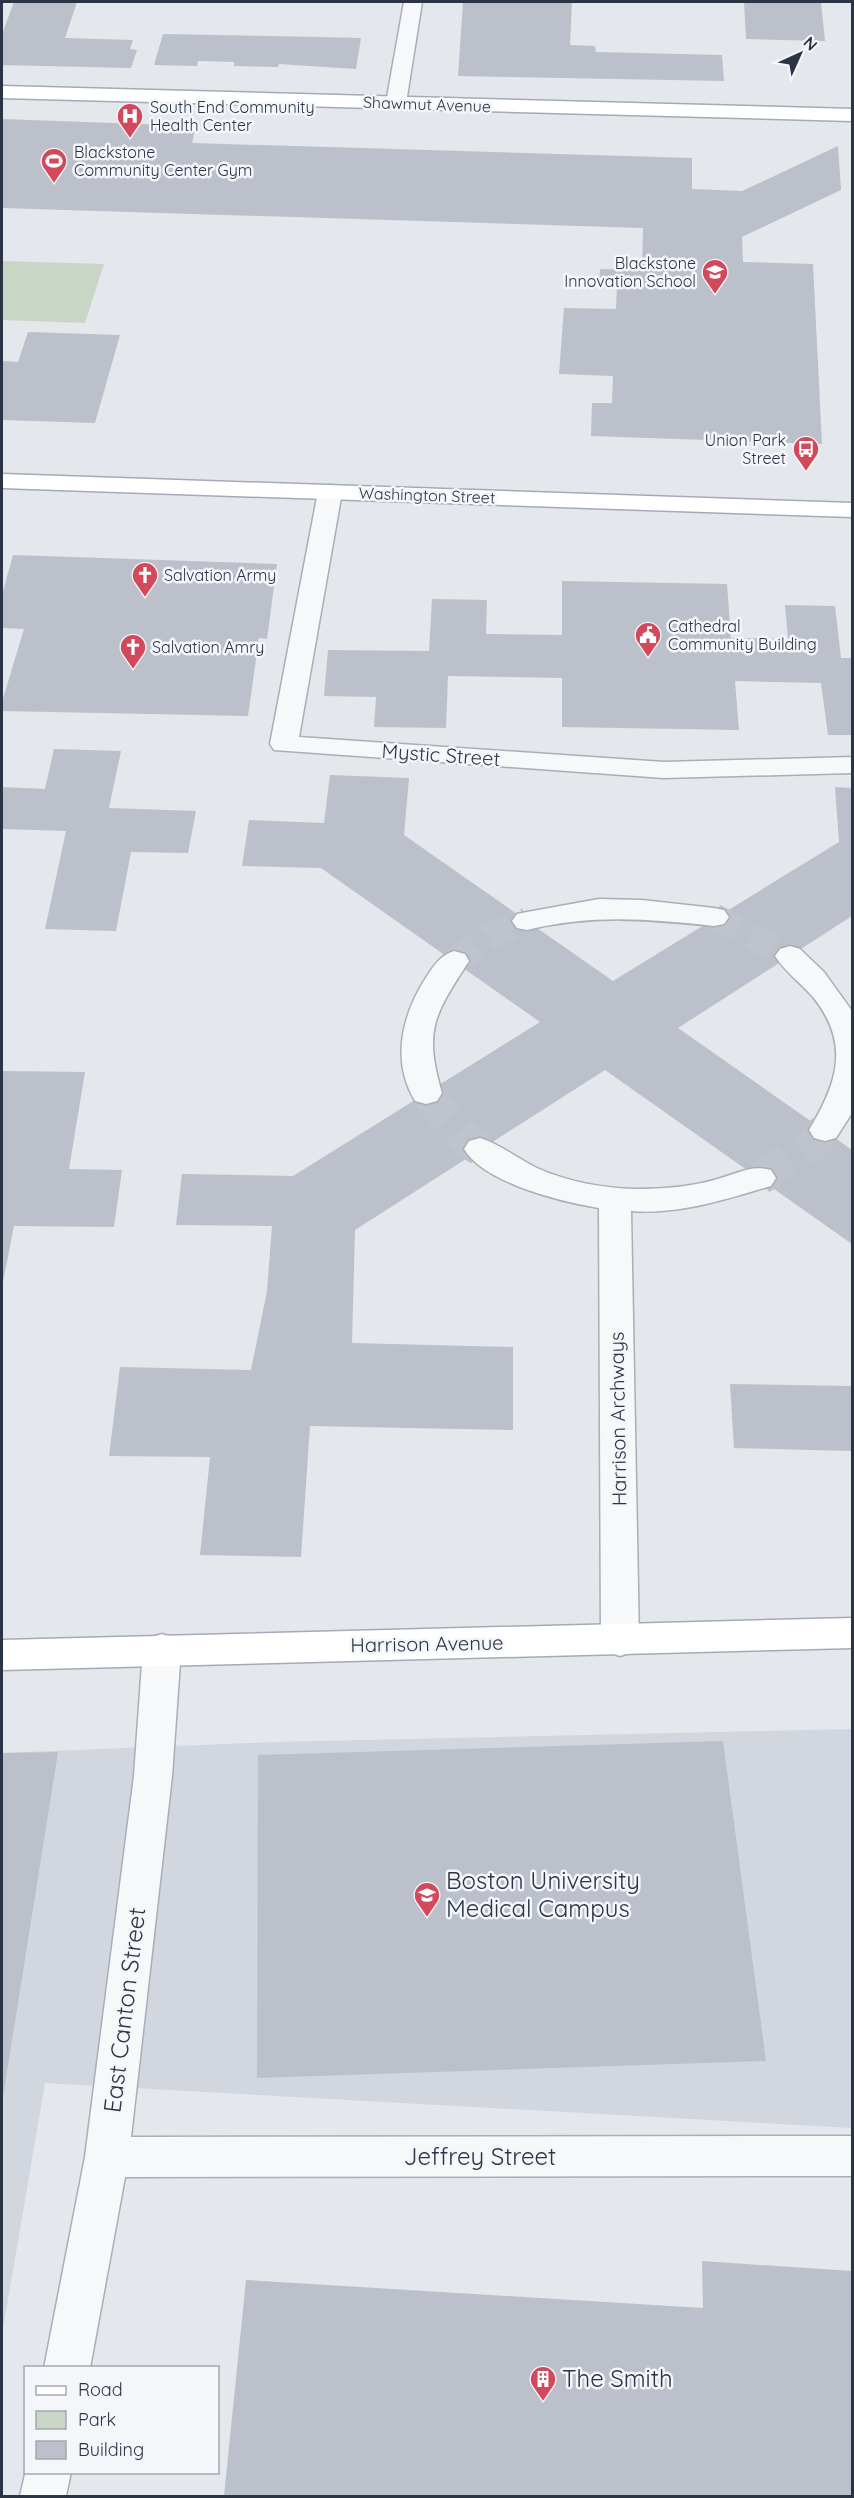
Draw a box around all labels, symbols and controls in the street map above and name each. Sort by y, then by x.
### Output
north arrow [770,24,830,84]
text: N [799,32,822,55]
street label: Shawmut Avenue [363,92,491,116]
place label: South End Community Health Center [150,97,315,135]
hospital icon: South End Community Health Center [115,101,145,139]
place label: Blackstone Community Center Gym [74,142,252,180]
sports icon: Blackstone Community Center Gym [39,146,69,184]
place label: Blackstone Innovation School [564,253,696,291]
school or university icon: Blackstone Innovation School [700,257,730,295]
place label: Union Park Street [705,430,786,468]
bus stop icon: Union Park Street [791,434,821,472]
street label: Washington Street [358,483,496,507]
church icon: Salvation Army [130,560,160,598]
place label: Salvation Army [164,565,276,585]
place label: Cathedral Community Building [668,616,817,654]
public building icon: Cathedral Community Building [633,620,663,658]
church icon: Salvation Amry [118,632,148,670]
place label: Salvation Amry [152,637,264,657]
street label: Mystic Street [381,738,501,771]
street label: Harrison Archways [603,1332,632,1506]
street label: Harrison Avenue [350,1630,504,1657]
place label: Boston University Medical Campus [446,1865,640,1923]
school or university icon: Boston University Medical Campus [412,1880,442,1918]
street label: East Canton Street [97,1905,151,2114]
street label: Jeffrey Street [404,2141,556,2171]
place label: The Smith [562,2363,673,2393]
building icon: The Smith [528,2364,558,2402]
legend [24,2366,219,2474]
text: Road [78,2378,123,2401]
text: Park [78,2408,116,2431]
text: Building [78,2438,144,2461]

